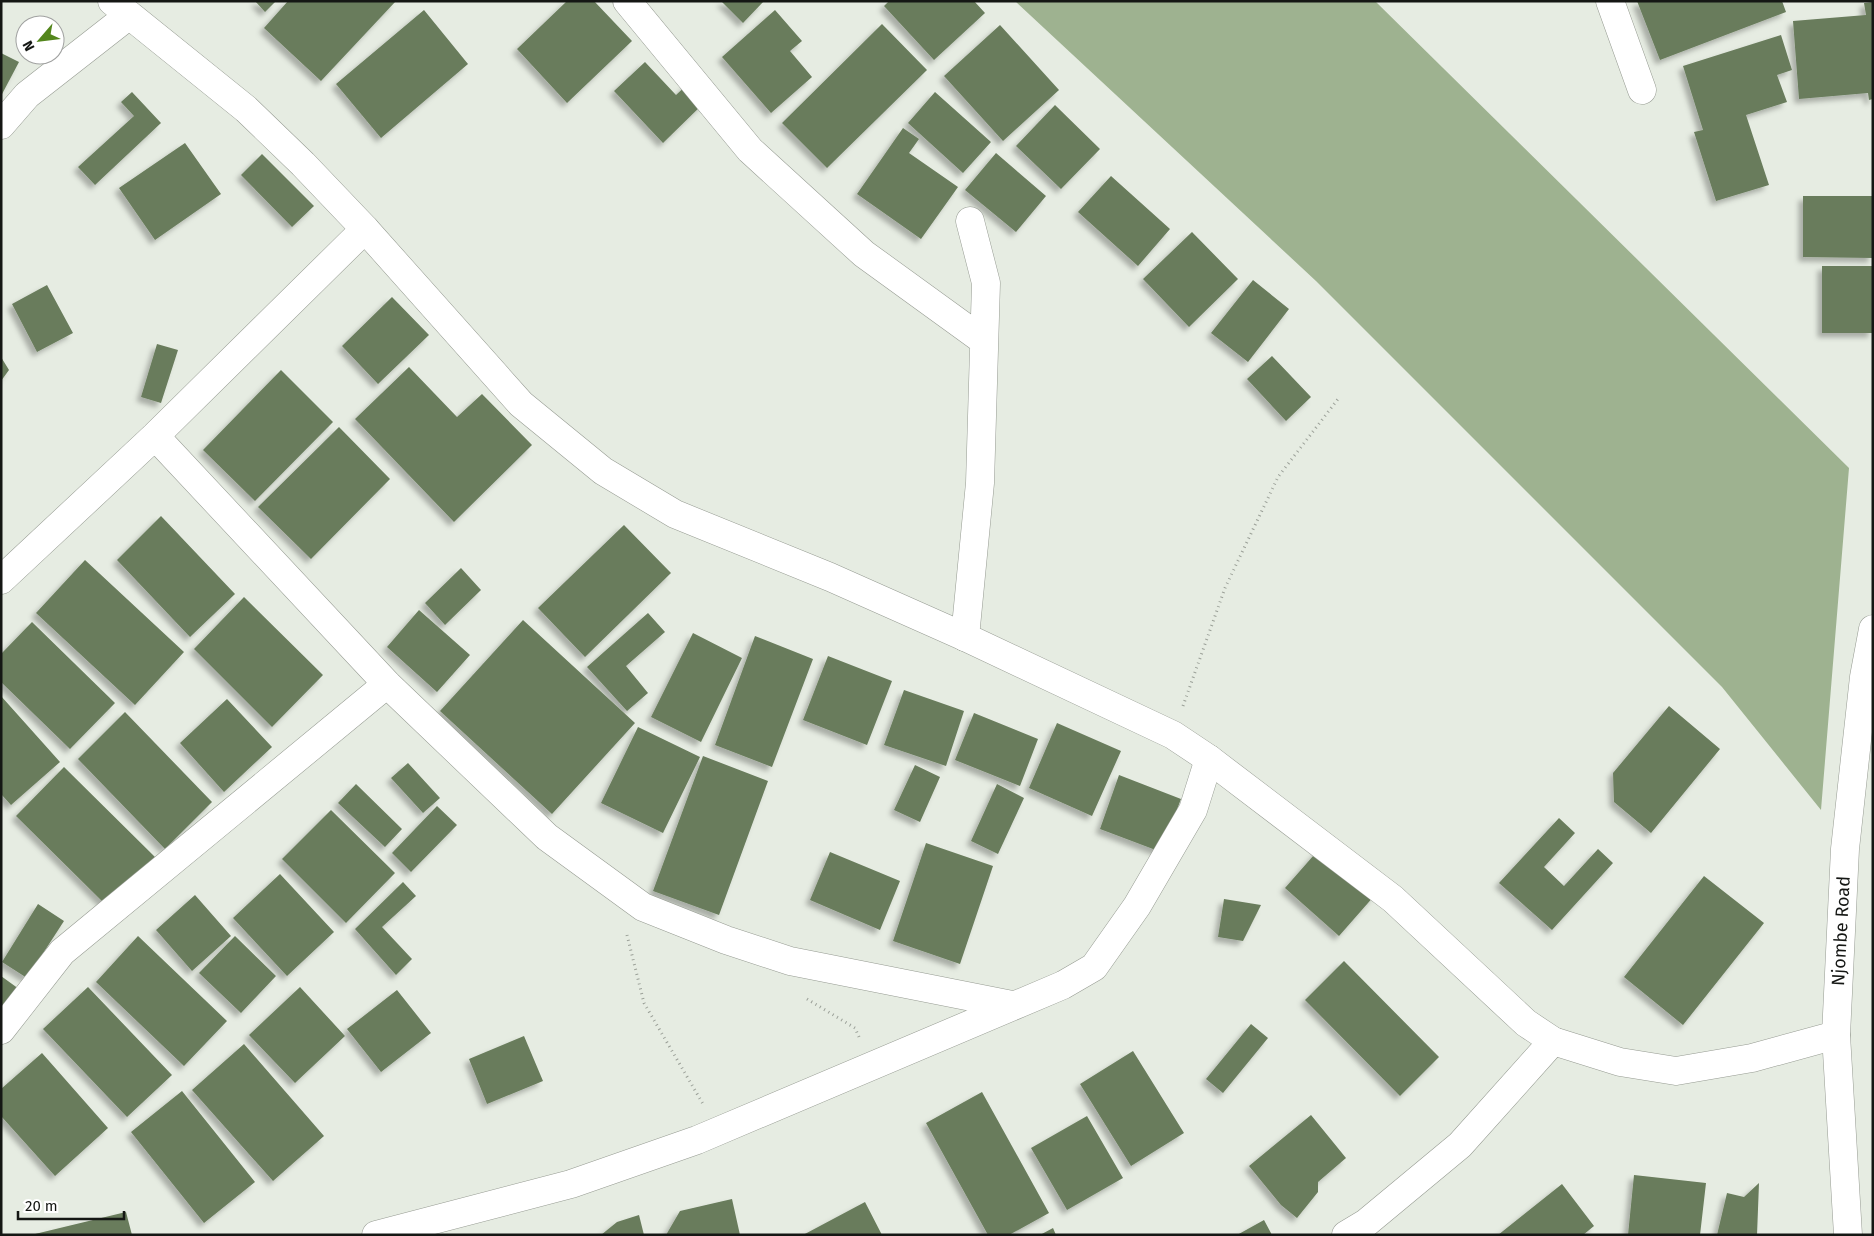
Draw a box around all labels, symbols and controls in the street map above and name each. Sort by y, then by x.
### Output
north arrow [15,15,65,65]
text: N [19,38,39,54]
street label: Njombe Road [1827,875,1855,987]
scale bar [18,1188,124,1220]
text: 20 m [25,1197,58,1215]

